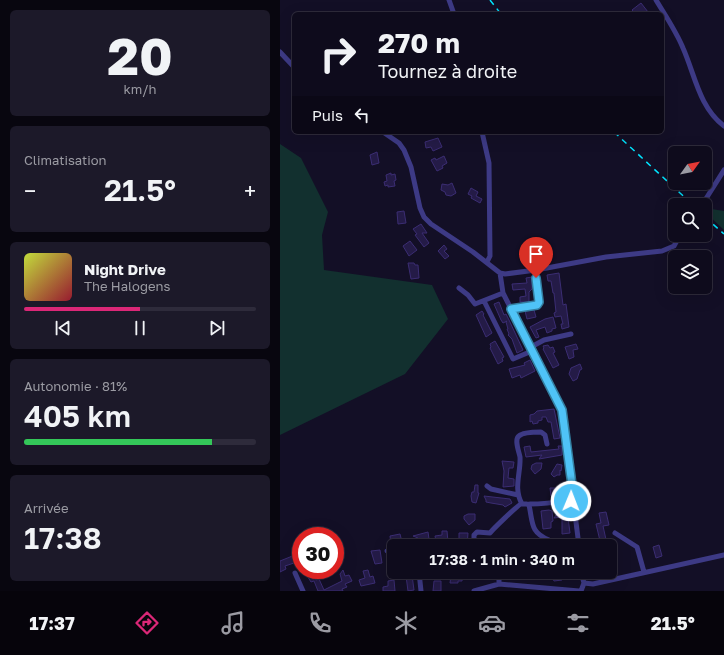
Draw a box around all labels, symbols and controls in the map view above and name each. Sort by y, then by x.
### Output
text: 20 [107,24,173,86]
text: 270 m [378,26,460,59]
icon: right [312,28,364,80]
text: Tournez à droite [378,60,517,82]
text: km/h [123,81,157,97]
icon: left [351,104,373,126]
text: Puis [312,106,343,124]
north arrow [668,146,712,190]
map controls [668,146,712,294]
text: Climatisation [24,152,106,168]
text: 21.5° [104,172,176,208]
text: − [24,177,36,204]
text: + [244,177,256,204]
button: search [668,198,712,242]
pin [519,237,553,278]
icon: arrive [525,243,547,265]
button: layers [668,250,712,294]
text: Night Drive [84,260,166,278]
text: The Halogens [84,278,170,294]
icon: previous [52,317,74,339]
icon: pause [129,317,151,339]
icon: next [206,317,228,339]
text: Autonomie · 81% [24,378,127,394]
text: 405 km [24,398,131,434]
position arrow [550,480,592,522]
text: Arrivée [24,500,68,516]
text: 17:38 [24,520,102,556]
speed limit sign: 30 [292,527,344,579]
text: 17:38 · 1 min · 340 m [429,550,575,568]
icon: directions [133,609,161,637]
icon: music [219,609,247,637]
icon: phone [306,609,334,637]
icon: climate [392,609,420,637]
icon: car [478,609,506,637]
icon: filters [564,609,592,637]
text: 17:37 [29,612,75,634]
text: 21.5° [651,612,695,634]

